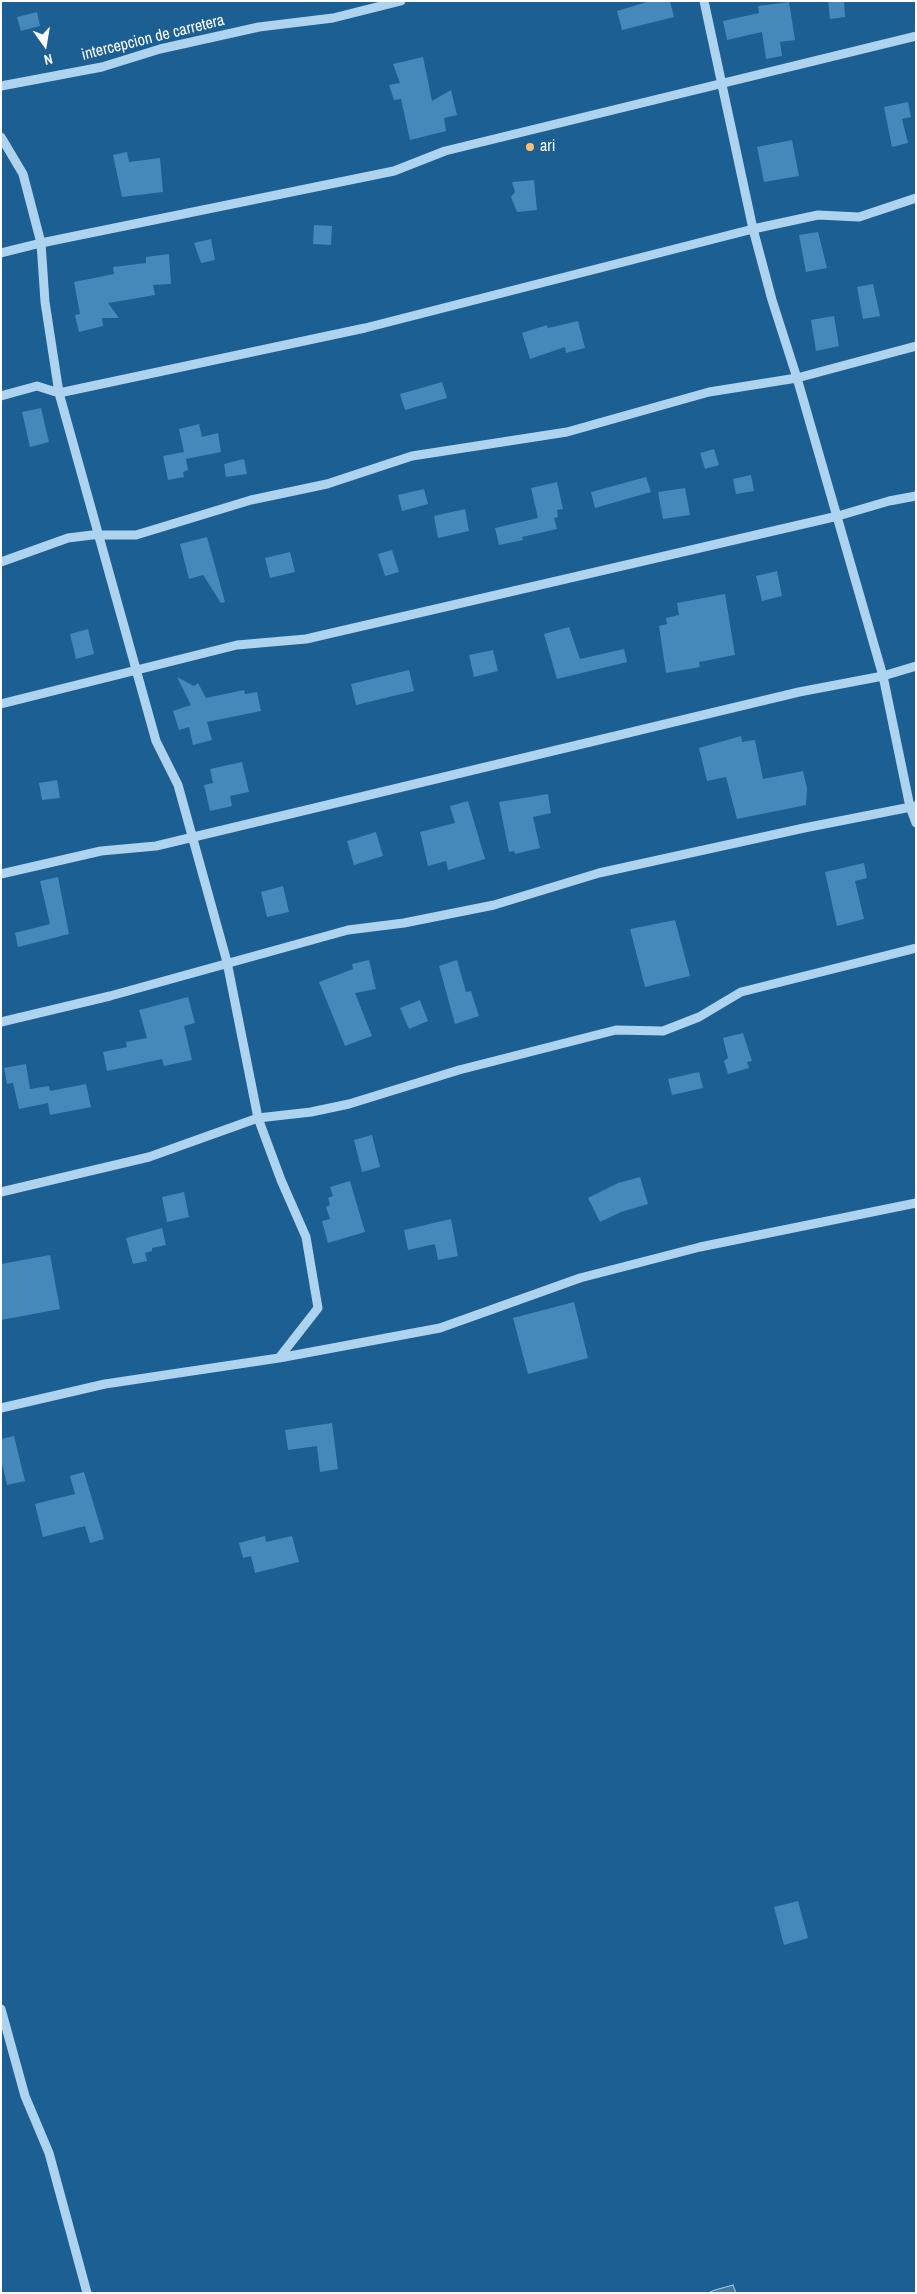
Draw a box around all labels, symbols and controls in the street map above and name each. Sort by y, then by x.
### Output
street label: intercepcion de carretera [80,11,226,65]
north arrow [20,20,70,70]
text: N [42,50,54,69]
place label: ari [540,137,555,157]
marker: ari [524,141,536,153]

